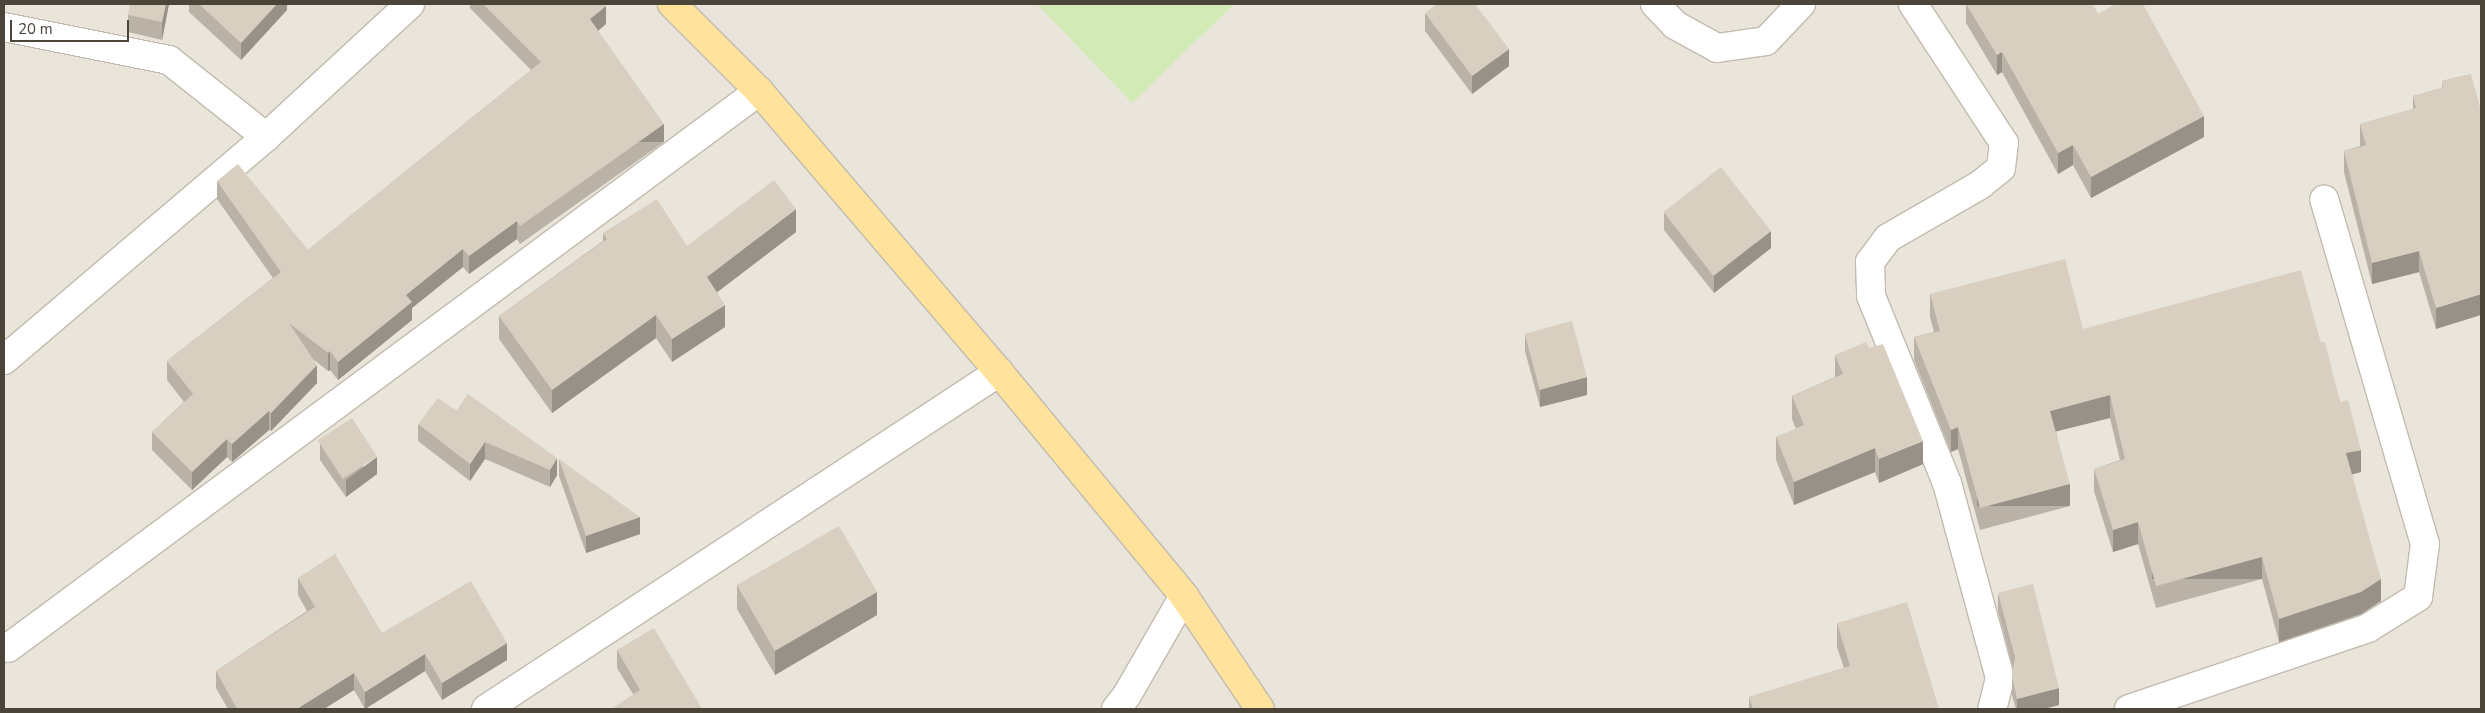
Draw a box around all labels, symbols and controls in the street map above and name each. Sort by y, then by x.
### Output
scale bar [12,10,131,42]
text: 20 m [18,19,53,39]

